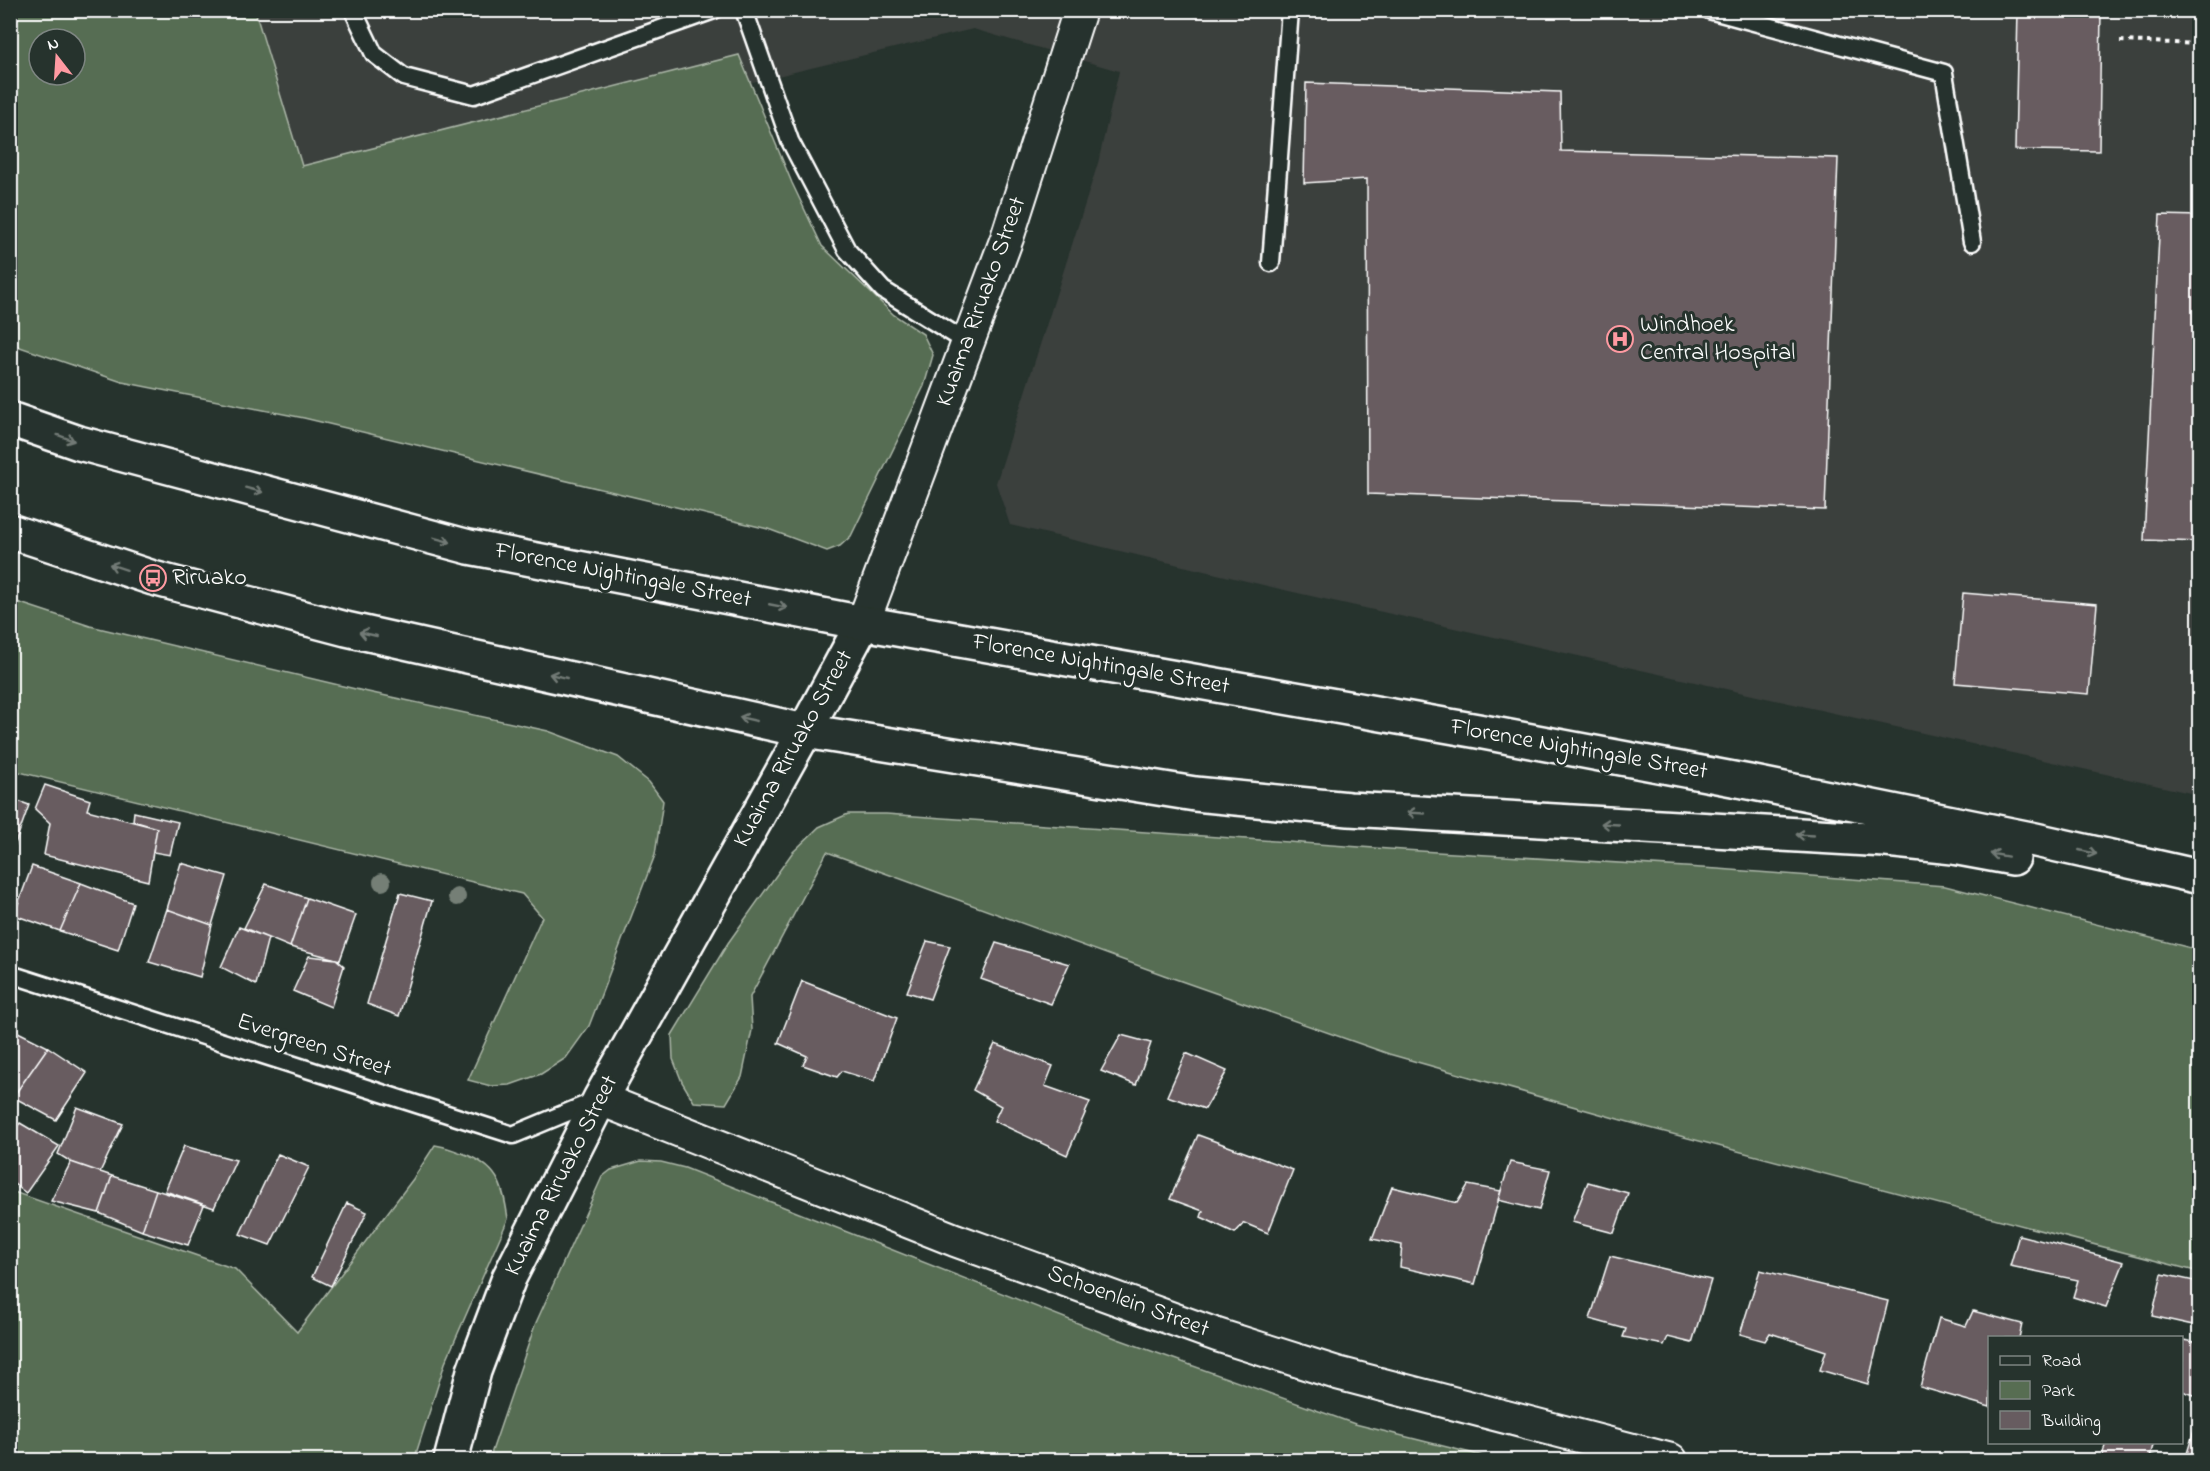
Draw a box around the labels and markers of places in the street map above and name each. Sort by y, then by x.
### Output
place label: Windhoek Central Hospital [1640,308,1795,371]
hospital icon: Windhoek Central Hospital [1605,324,1635,354]
place label: Riruako [172,561,247,596]
bus stop icon: Riruako [138,563,168,593]

